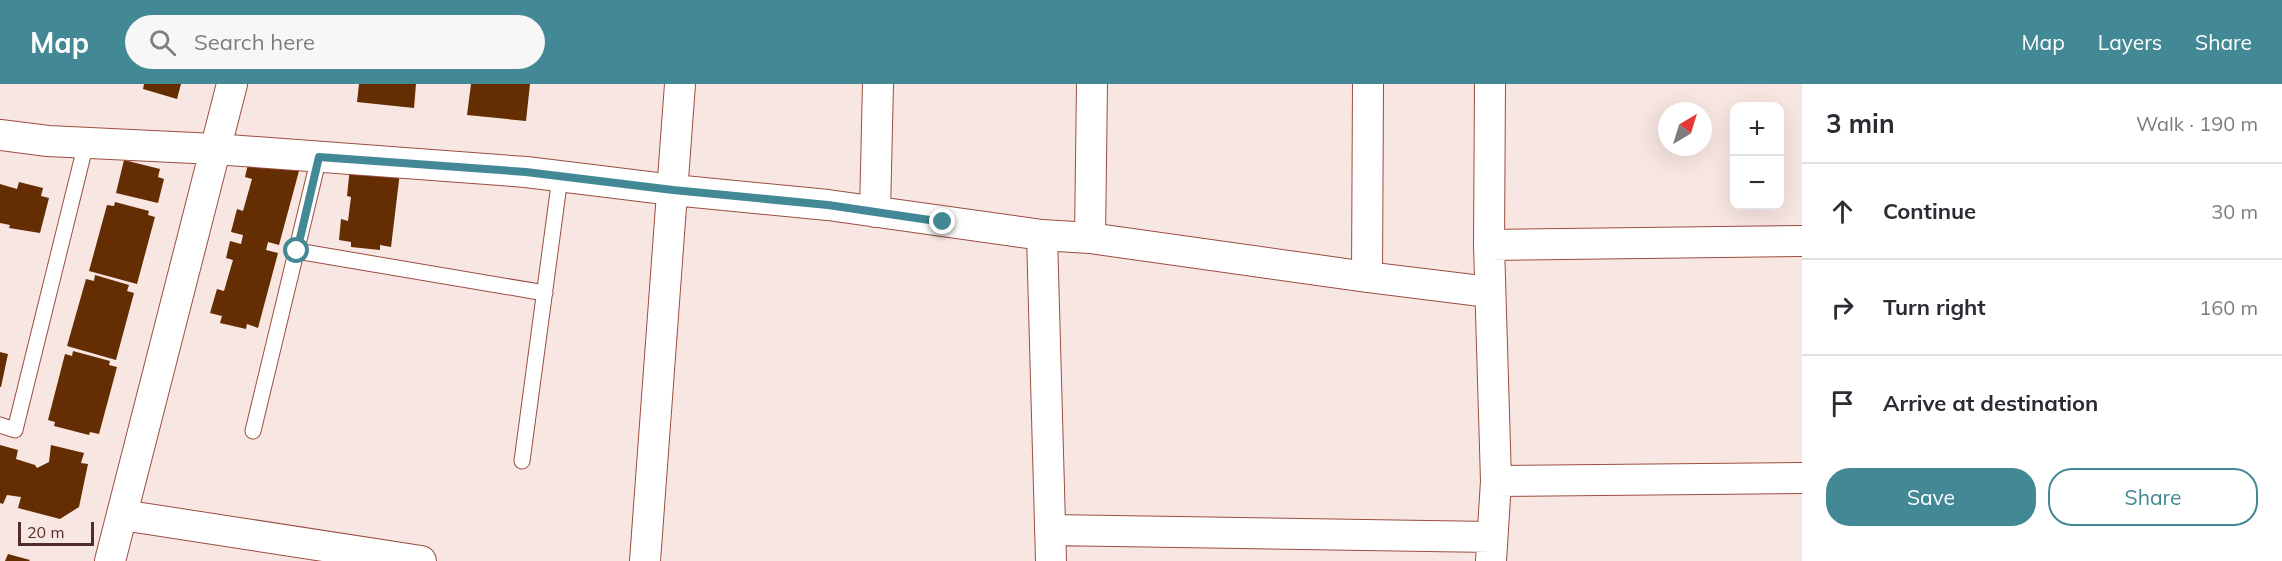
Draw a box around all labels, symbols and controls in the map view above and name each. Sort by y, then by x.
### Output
search box [125,15,545,69]
text: Map [30,25,89,60]
icon: search [146,26,179,59]
text: Search here [194,28,315,56]
text: Map [2022,29,2065,55]
text: Layers [2098,29,2162,55]
text: Share [2195,29,2252,55]
north arrow [1658,102,1712,156]
map controls [1730,102,1784,210]
button: + [1730,102,1784,156]
text: 3 min [1826,107,1895,140]
text: Walk · 190 m [2136,111,2258,136]
button: − [1730,156,1784,210]
icon: ahead [1826,195,1859,228]
text: Continue [1883,197,1976,225]
text: 30 m [2211,199,2258,224]
route end [929,208,955,234]
route start [283,237,309,263]
icon: right [1826,291,1859,324]
text: Turn right [1883,293,1986,321]
text: 160 m [2199,295,2258,320]
icon: arrive [1826,387,1859,420]
text: Arrive at destination [1883,389,2098,417]
button: Save [1826,468,2036,526]
button: Share [2048,468,2258,526]
scale bar [18,519,94,546]
text: 20 m [27,522,64,542]

